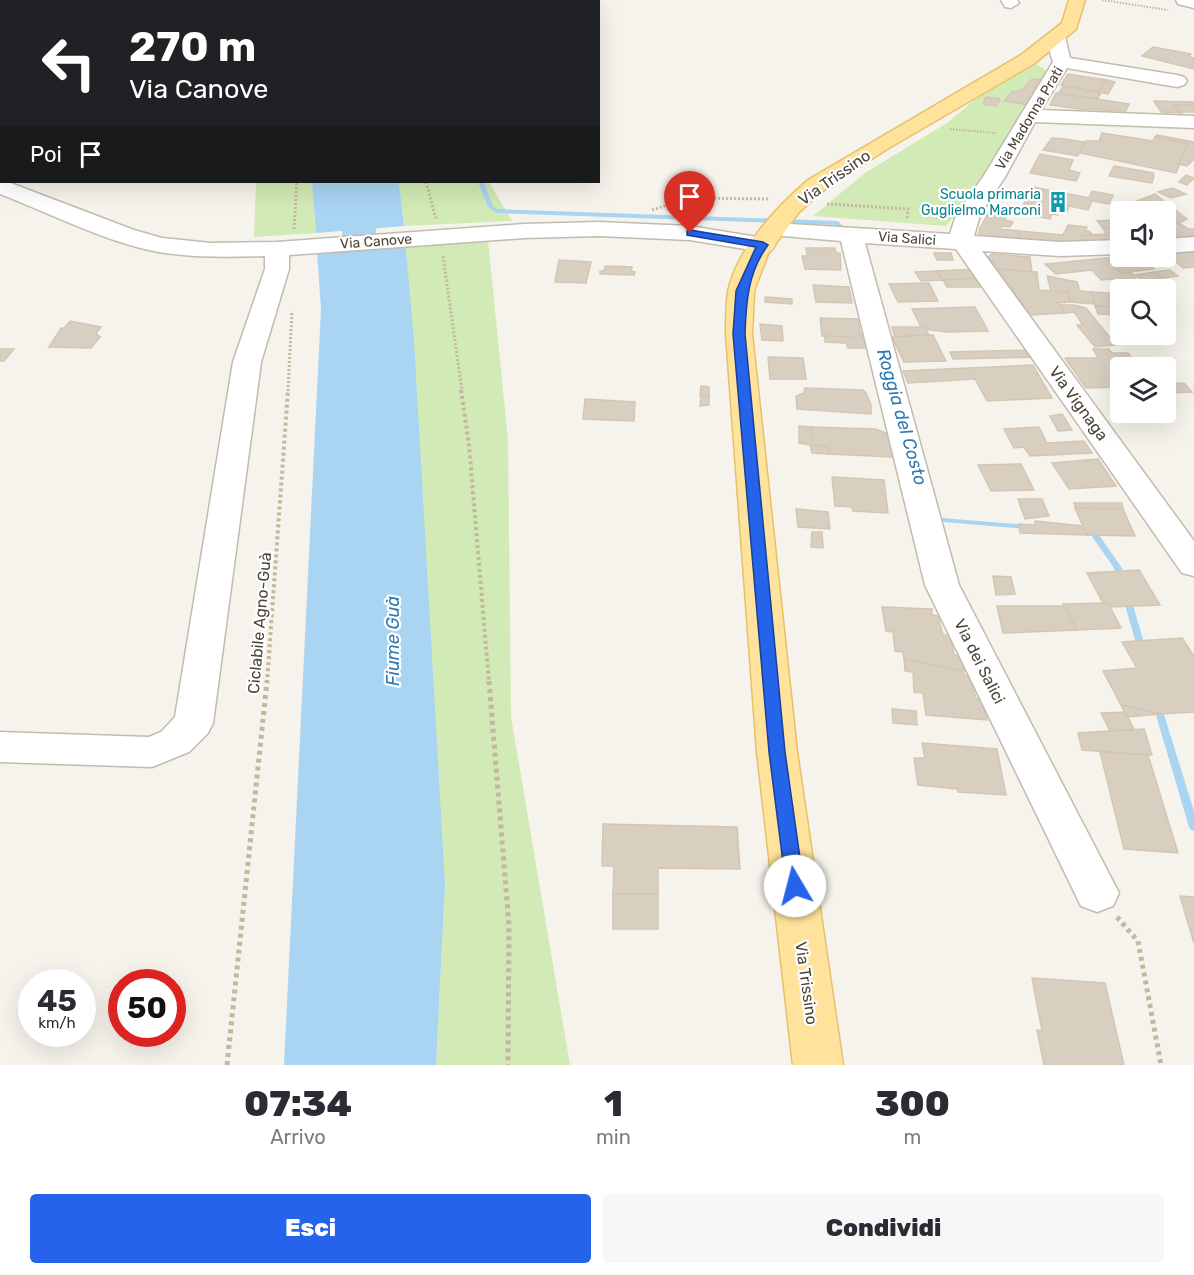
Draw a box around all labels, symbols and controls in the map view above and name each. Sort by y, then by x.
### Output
text: 270 m [129,22,256,72]
icon: left [30,24,108,102]
street label: Via Madonna Prati [992,63,1067,173]
text: Via Canove [129,73,268,105]
icon: arrive [74,138,107,171]
text: Poi [30,141,62,168]
street label: Via Trissino [795,146,874,209]
pin [664,171,715,233]
icon: arrive [673,180,706,213]
place label: Scuola primaria Guglielmo Marconi [921,186,1041,219]
building icon: Scuola primaria Guglielmo Marconi [1046,190,1070,214]
map controls [1110,201,1176,423]
button: sound [1110,201,1176,267]
street label: Via Salici [877,228,936,249]
street label: Via Canove [339,230,413,253]
button: search [1110,279,1176,345]
water label: Roggia del Costo [872,346,932,488]
button: layers [1110,357,1176,423]
street label: Via Vignaga [1045,362,1112,444]
street label: Ciclabile Agno-Guà [244,551,275,695]
water label: Fiume Guà [382,596,404,686]
street label: Via dei Salici [950,616,1009,707]
position arrow [763,854,827,918]
street label: Via Trissino [791,940,822,1026]
speed limit sign: 50 [108,969,186,1047]
text: 45 [37,983,77,1019]
text: km/h [38,1014,76,1032]
text: 07:34 [244,1082,352,1125]
text: 1 [604,1082,623,1125]
text: 300 [875,1082,950,1125]
text: Arrivo [270,1125,326,1149]
text: min [596,1125,631,1149]
text: m [904,1125,921,1149]
button: Esci [30,1194,591,1263]
button: Condividi [603,1194,1164,1263]

